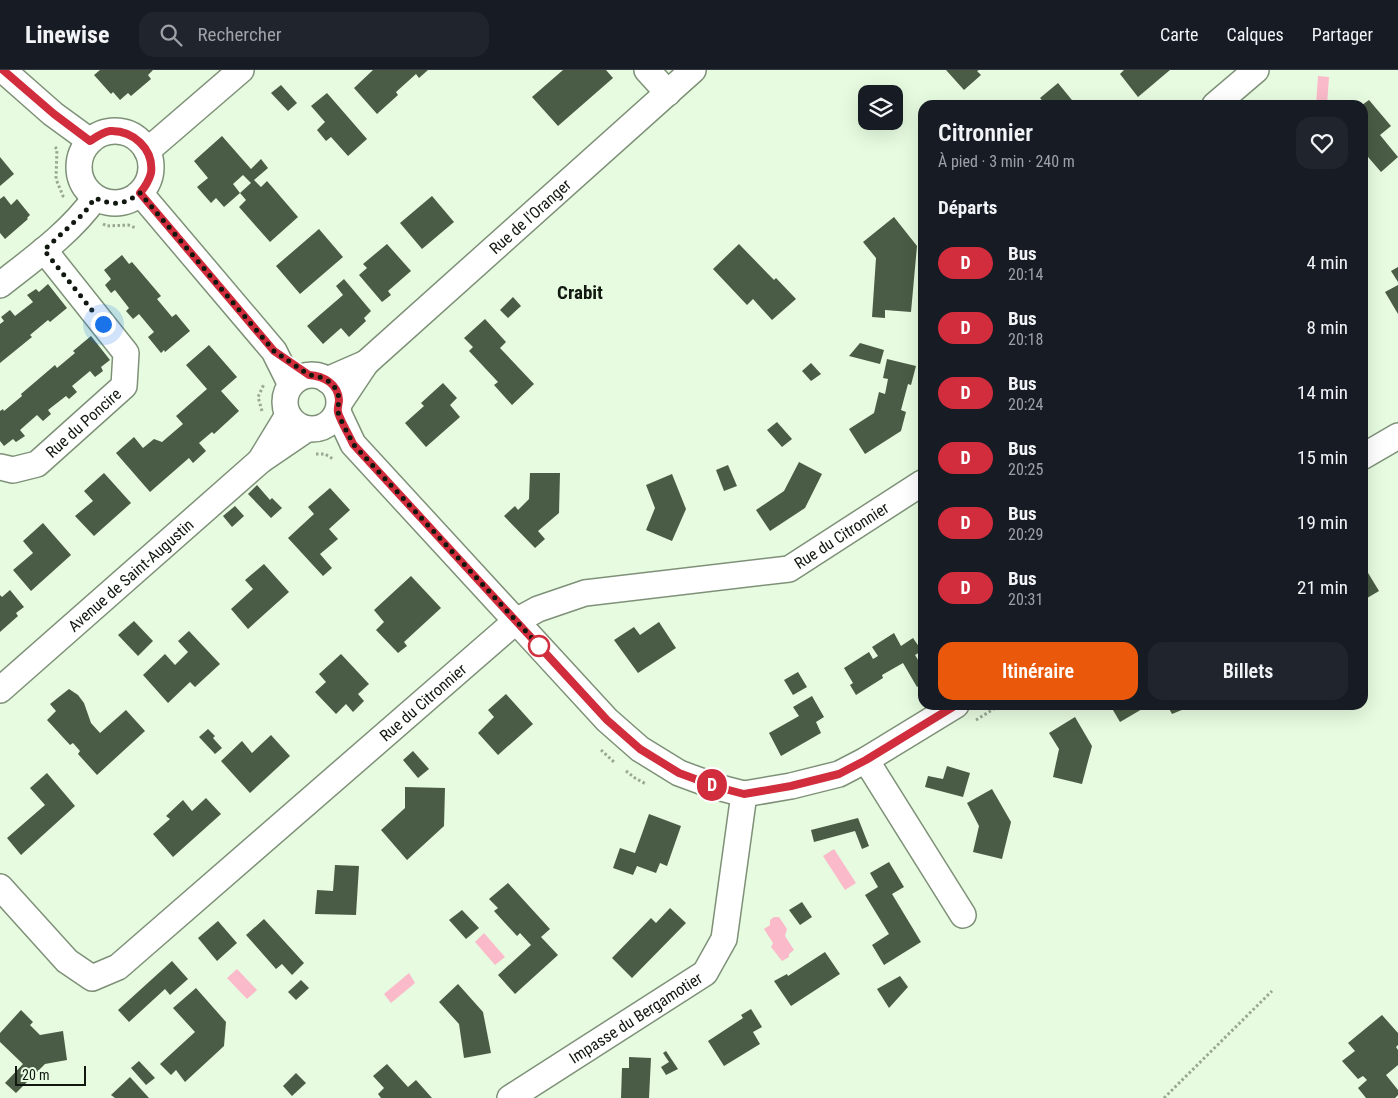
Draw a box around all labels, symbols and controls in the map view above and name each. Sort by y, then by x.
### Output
search box [139,12,489,57]
text: Linewise [25,21,109,49]
icon: search [157,21,185,49]
text: Rechercher [197,23,282,46]
text: Carte [1160,24,1199,45]
text: Calques [1227,24,1284,45]
text: Partager [1312,24,1373,45]
map controls [858,85,903,130]
button: layers [858,85,903,130]
button: heart [1296,117,1348,169]
text: Citronnier [938,119,1033,147]
text: À pied · 3 min · 240 m [938,152,1075,171]
street label: Rue de l'Oranger [485,175,575,258]
text: Départs [938,196,997,219]
text: Bus [1008,242,1037,265]
text: 4 min [1306,251,1348,274]
text: D [960,252,971,273]
text: 20:14 [1008,265,1043,284]
district label: Crabit [557,281,603,304]
text: Bus [1008,307,1037,330]
your location [91,312,116,337]
text: 8 min [1306,316,1348,339]
text: D [960,317,971,338]
text: 20:18 [1008,330,1043,349]
text: Bus [1008,372,1037,395]
text: 14 min [1297,381,1348,404]
text: D [960,382,971,403]
street label: Rue du Poncire [42,384,125,461]
text: 20:24 [1008,395,1043,414]
text: Bus [1008,437,1037,460]
text: 15 min [1297,446,1348,469]
text: D [960,447,971,468]
text: 20:25 [1008,460,1043,479]
street label: Rue du Citronnier [791,498,892,573]
text: Bus [1008,502,1037,525]
text: 19 min [1297,511,1348,534]
text: D [960,512,971,533]
street label: Avenue de Saint-Augustin [64,515,197,635]
text: 20:29 [1008,525,1043,544]
text: Bus [1008,567,1037,590]
text: 21 min [1297,576,1348,599]
text: D [960,577,971,598]
text: 20:31 [1008,590,1043,609]
unlabelled marker [528,635,550,657]
button: Itinéraire [938,642,1138,700]
button: Billets [1148,642,1348,700]
street label: Rue du Citronnier [375,659,470,745]
line badge: D [696,769,728,801]
text: D [707,774,717,795]
street label: Impasse du Bergamotier [565,968,706,1067]
scale bar [15,1063,86,1086]
text: 20 m [22,1067,50,1083]

